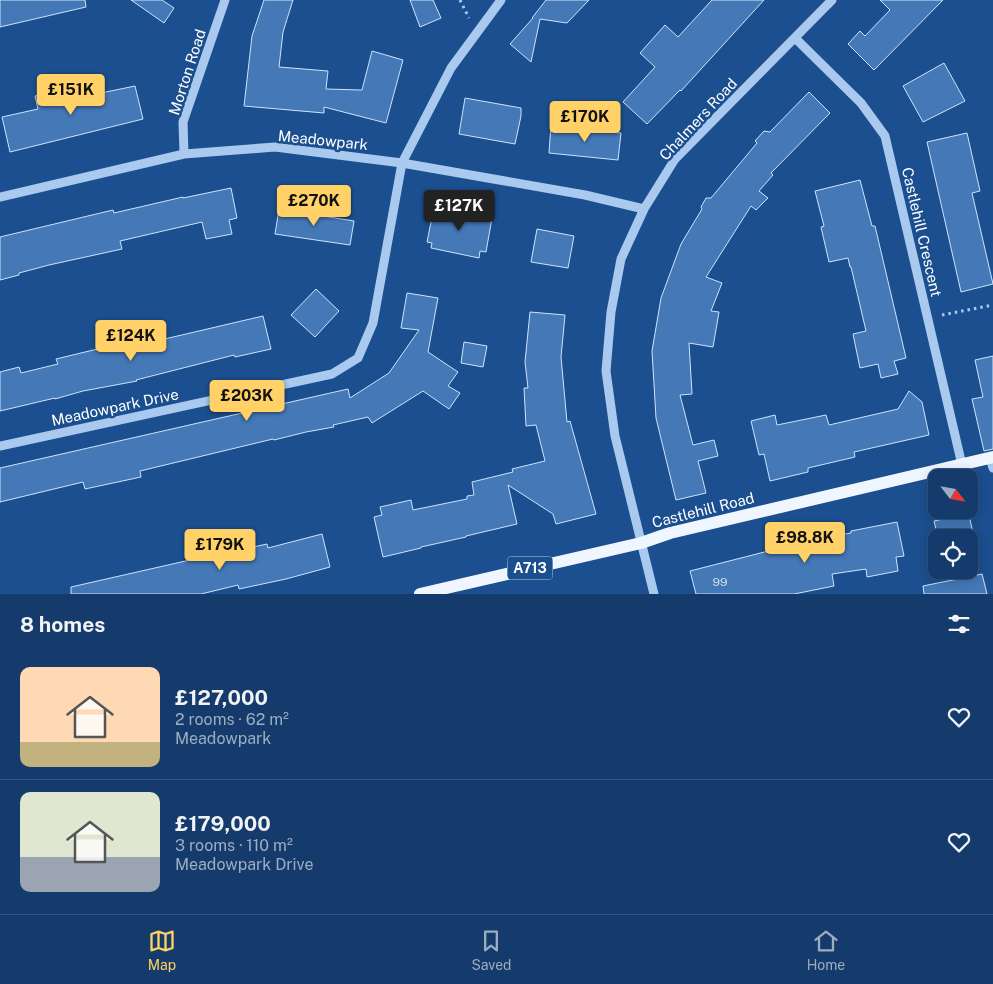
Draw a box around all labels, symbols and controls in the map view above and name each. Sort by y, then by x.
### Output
street label: Morton Road [165,27,209,117]
pin: £151K [36,74,106,116]
street label: Chalmers Road [656,75,740,163]
text: £151K [48,80,94,99]
pin: £170K [550,100,620,143]
text: £170K [561,107,609,126]
street label: Meadowpark [277,127,369,153]
street label: Castlehill Crescent [899,166,945,298]
pin: £270K [279,184,349,227]
pin: £127K [424,190,494,232]
text: £270K [288,191,340,210]
text: £127K [435,196,483,215]
pin: £124K [96,320,166,362]
text: £124K [106,326,156,345]
pin: £203K [212,380,282,422]
street label: Meadowpark Drive [50,385,180,429]
text: £203K [221,386,273,405]
north arrow [928,469,978,519]
map controls [928,469,978,579]
street label: Castlehill Road [650,489,756,531]
pin: £98.8K [764,522,846,564]
pin: £179K [185,528,255,571]
text: £98.8K [776,528,834,547]
button: locate [928,529,978,579]
text: £179K [195,535,245,554]
road number: A713 [508,556,552,580]
house number: 99 [713,575,727,589]
icon: filters [945,610,973,638]
text: 8 homes [20,612,105,637]
text: £127,000 [175,685,268,710]
icon: home [60,687,120,747]
icon: heart [945,703,973,731]
text: 2 rooms · 62 m² [175,710,289,729]
text: Meadowpark [175,729,271,748]
text: £179,000 [175,811,271,836]
icon: home [60,812,120,872]
icon: heart [945,828,973,856]
text: 3 rooms · 110 m² [175,836,293,855]
text: Meadowpark Drive [175,855,314,874]
tab: Map [148,927,176,973]
tab: Saved [471,927,511,973]
tab: Home [807,927,845,973]

